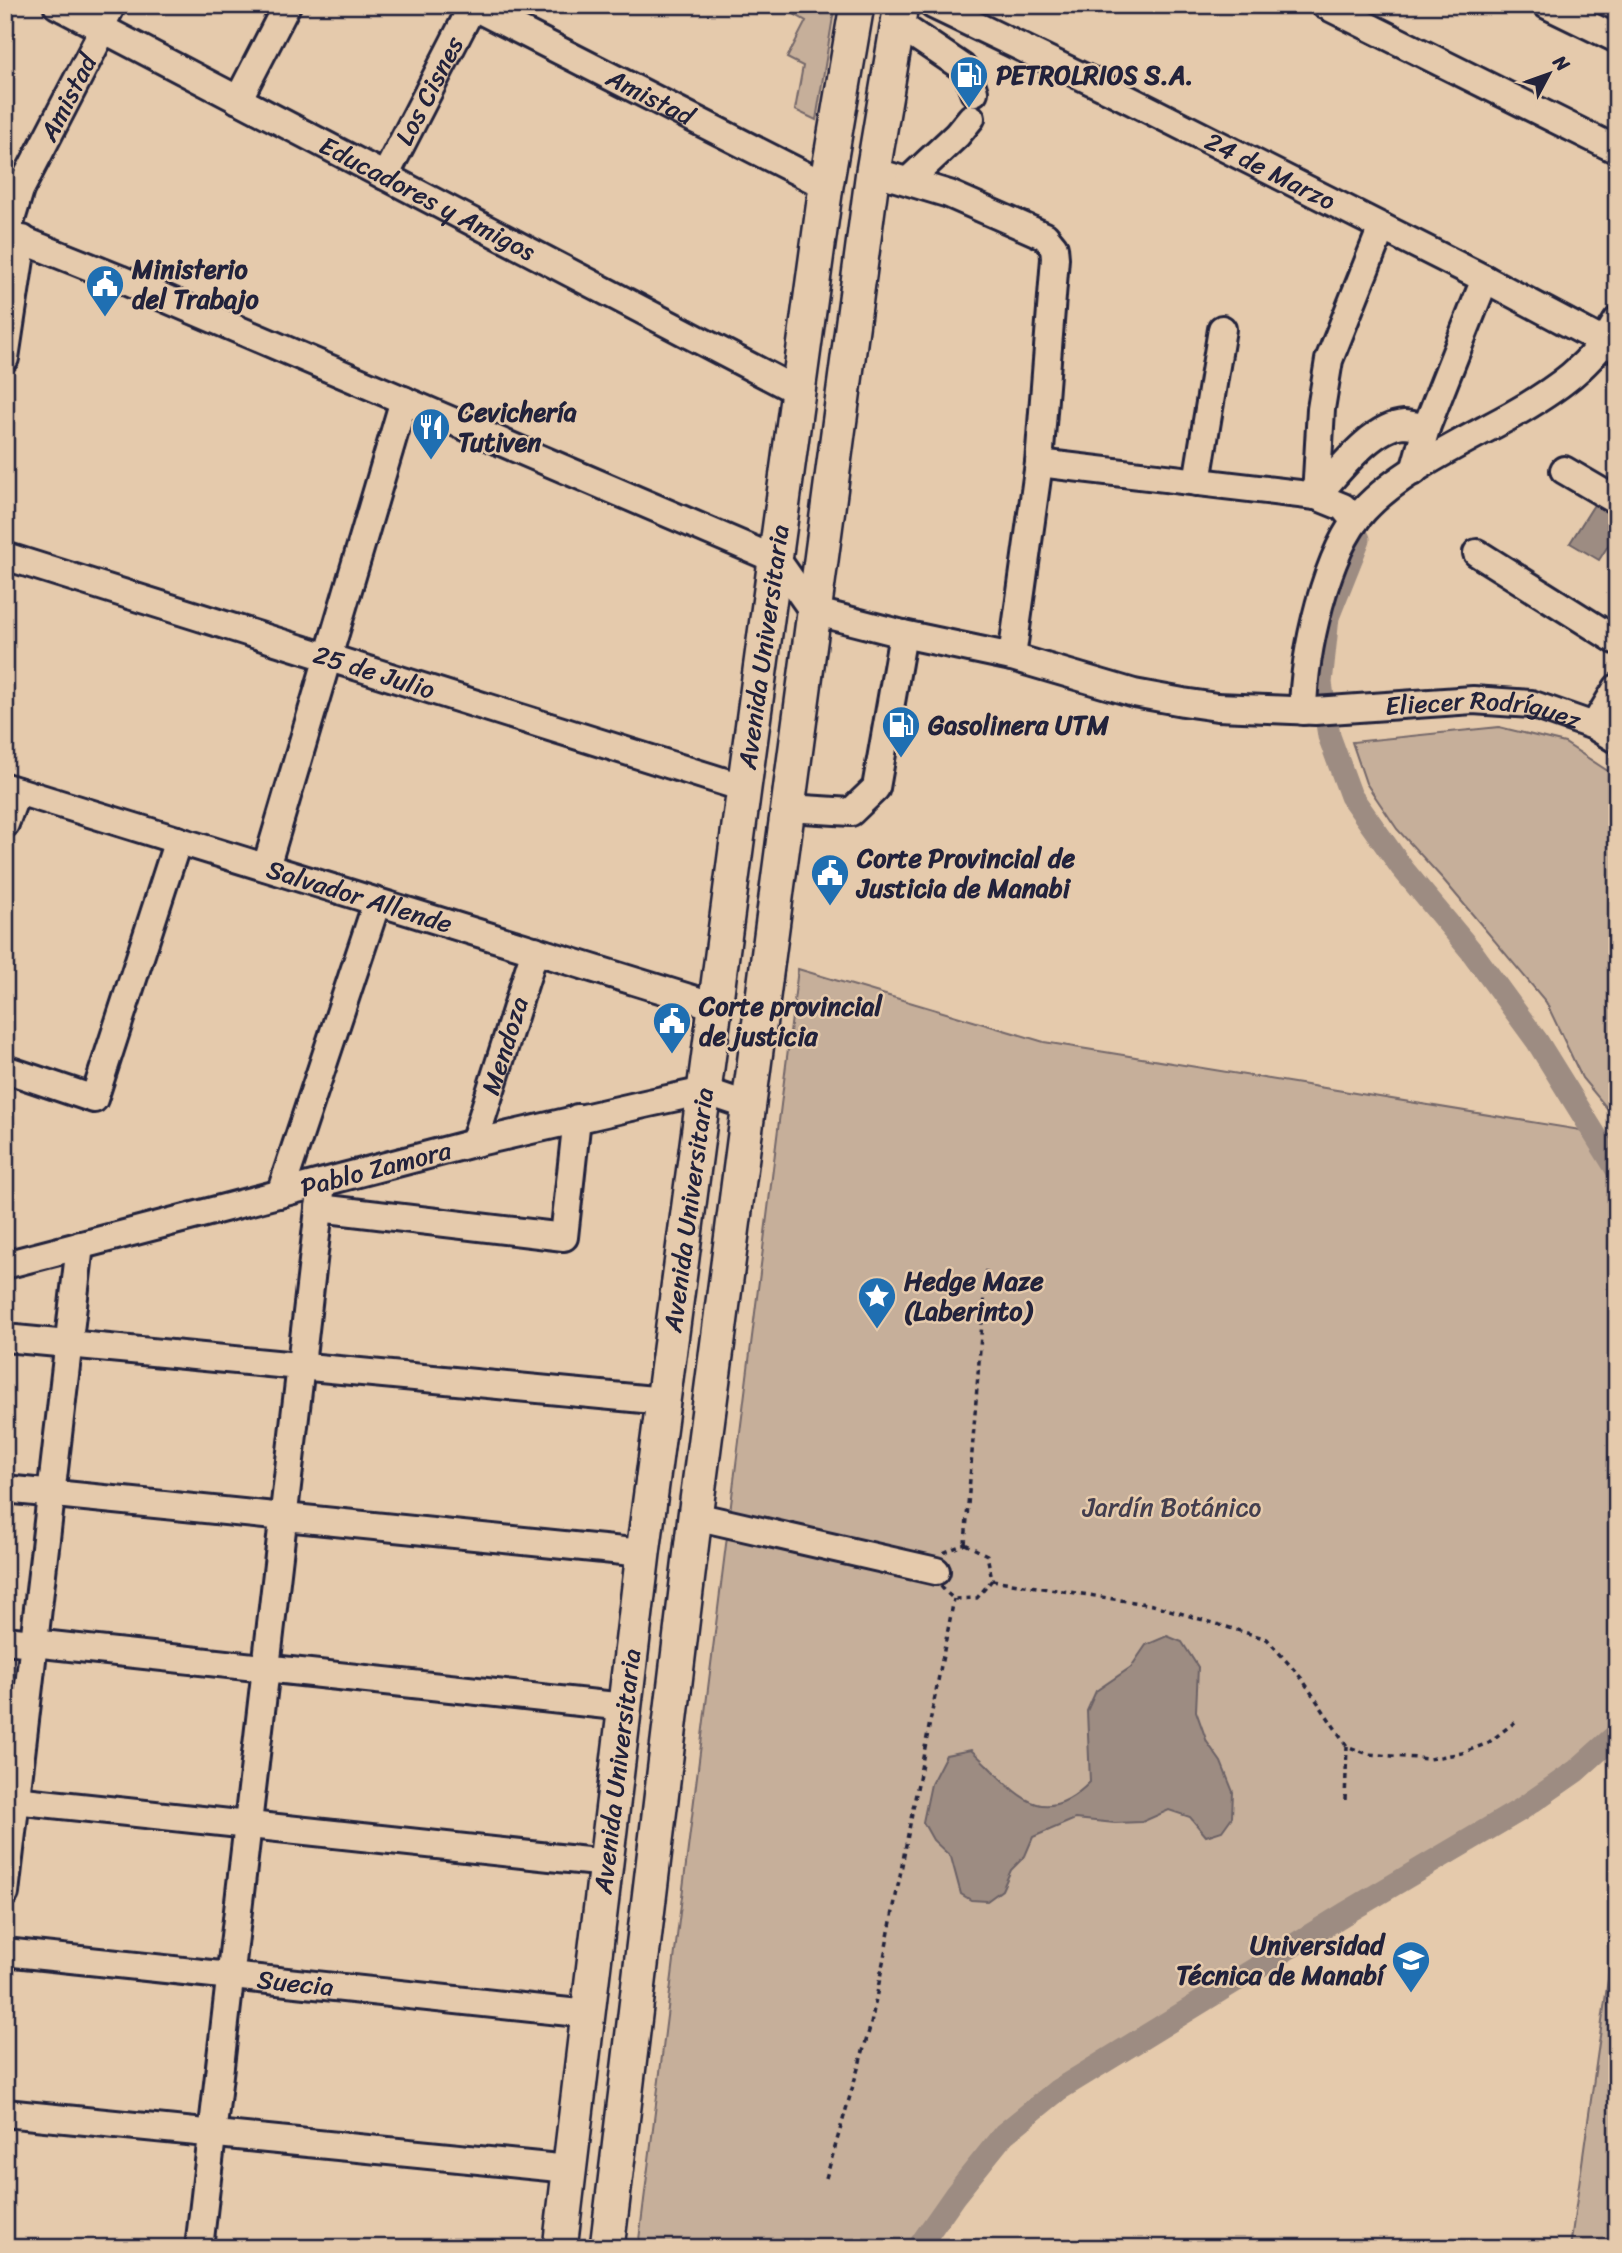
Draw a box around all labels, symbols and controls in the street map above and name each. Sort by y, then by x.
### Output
street label: Los Cisnes [381,27,477,154]
north arrow [1514,38,1584,108]
street label: Amistad [26,44,111,151]
text: N [1544,47,1579,80]
place label: PETROLRIOS S.A. [996,52,1193,98]
fuel station icon: PETROLRIOS S.A. [948,54,990,109]
street label: Amistad [597,55,704,139]
street label: 24 de Marzo [1197,118,1344,223]
street label: Educadores y Amigos [311,123,544,274]
place label: Ministerio del Trabajo [131,246,260,322]
public building icon: Ministerio del Trabajo [84,263,126,318]
place label: Cevichería Tutiven [457,389,577,465]
restaurant icon: Cevichería Tutiven [410,406,452,461]
street label: Avenida Universitaria [724,522,803,773]
street label: 25 de Julio [307,631,441,713]
street label: Eliecer Rodríguez [1384,677,1588,743]
place label: Gasolinera UTM [928,702,1110,748]
fuel station icon: Gasolinera UTM [880,704,922,759]
place label: Corte Provincial de Justicia de Manabi [855,835,1076,911]
street label: Salvador Allende [261,846,458,947]
public building icon: Corte Provincial de Justicia de Manabi [809,852,851,907]
place label: Corte provincial de justicia [698,983,883,1059]
street label: Mendoza [468,991,542,1101]
public building icon: Corte provincial de justicia [651,1000,693,1055]
street label: Avenida Universitaria [649,1085,727,1336]
street label: Pablo Zamora [295,1127,457,1210]
place label: Hedge Maze (Laberinto) [904,1258,1044,1334]
place icon: Hedge Maze (Laberinto) [856,1275,898,1330]
park label: Jardín Botánico [1082,1484,1261,1530]
street label: Avenida Universitaria [579,1646,654,1897]
place label: Universidad Técnica de Manabí [1176,1922,1388,1998]
school or university icon: Universidad Técnica de Manabí [1390,1939,1432,1994]
street label: Suecia [255,1956,336,2010]

